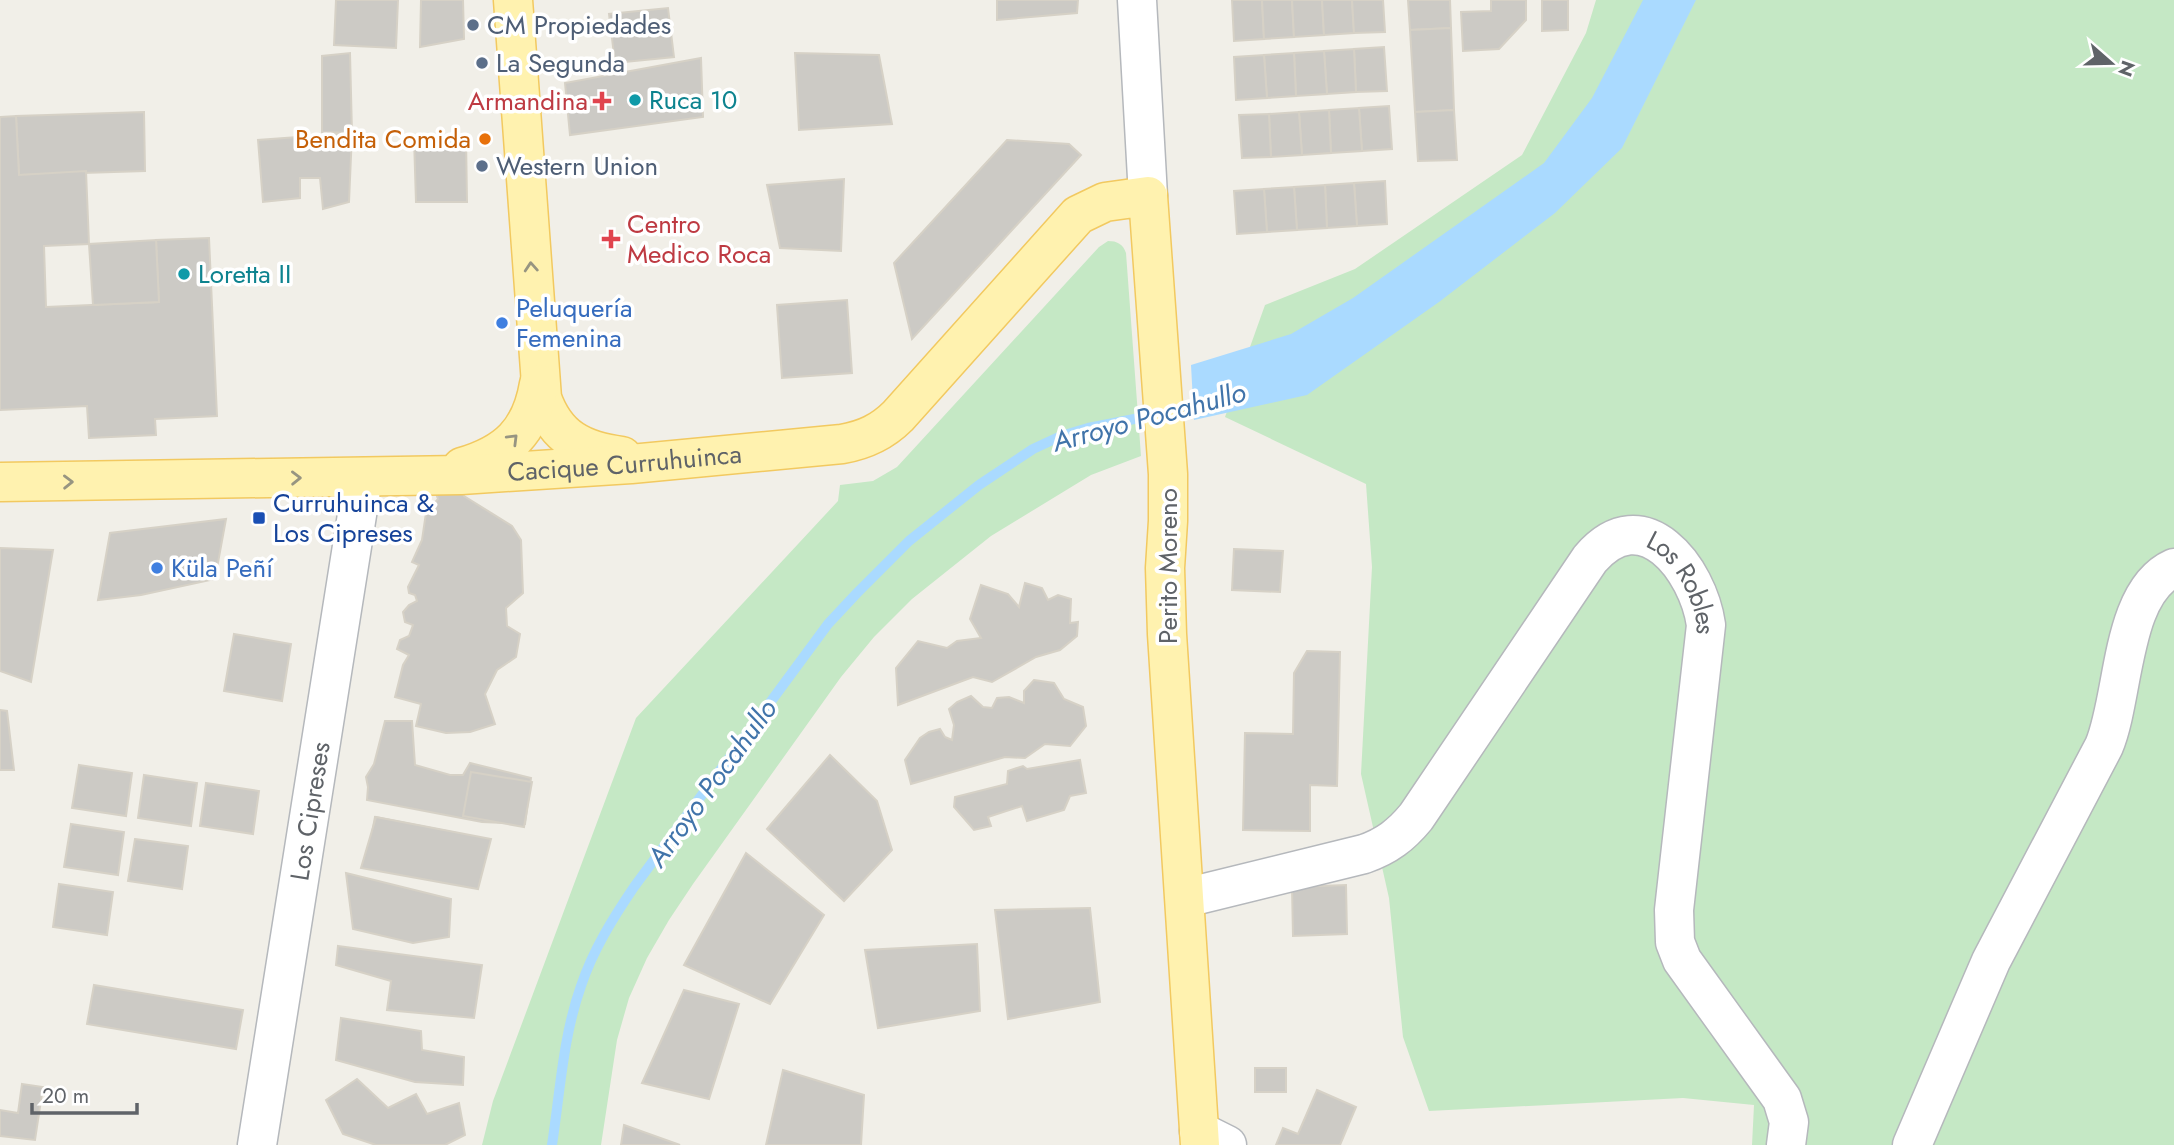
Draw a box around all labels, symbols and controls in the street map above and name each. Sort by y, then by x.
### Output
place label: CM Propiedades [487,6,671,44]
marker: CM Propiedades [465,17,481,33]
north arrow [2076,28,2146,98]
place label: La Segunda [496,44,625,82]
marker: La Segunda [474,55,490,71]
text: N [2111,57,2142,80]
place label: Ruca 10 [649,81,737,119]
place label: Armandina [468,82,588,120]
marker: Ruca 10 [627,92,643,108]
marker: Armandina [594,93,610,109]
place label: Bendita Comida [295,120,471,158]
marker: Bendita Comida [477,131,493,147]
place label: Western Union [496,147,658,185]
marker: Western Union [474,158,490,174]
place label: Centro Medico Roca [627,205,771,273]
marker: Centro Medico Roca [601,229,621,249]
place label: Loretta II [198,255,291,293]
one-way arrow [524,262,539,273]
marker: Loretta II [176,266,192,282]
place label: Peluquería Femenina [516,289,633,357]
marker: Peluquería Femenina [494,315,510,331]
water label: Arroyo Pocahullo [1047,371,1250,463]
one-way arrow [504,435,517,448]
street label: Cacique Curruhuinca [506,435,743,491]
one-way arrow [291,470,301,486]
one-way arrow [63,474,74,489]
place label: Curruhuinca & Los Cipreses [273,484,434,552]
street label: Perito Moreno [1149,488,1187,644]
marker: Curruhuinca & Los Cipreses [251,510,267,526]
street label: Los Robles [1640,521,1725,637]
place label: Küla Peñí [171,549,274,587]
marker: Küla Peñí [149,560,165,576]
water label: Arroyo Pocahullo [636,690,787,876]
street label: Los Cipreses [280,739,340,883]
scale bar [32,1072,136,1116]
text: 20 m [42,1081,89,1111]

